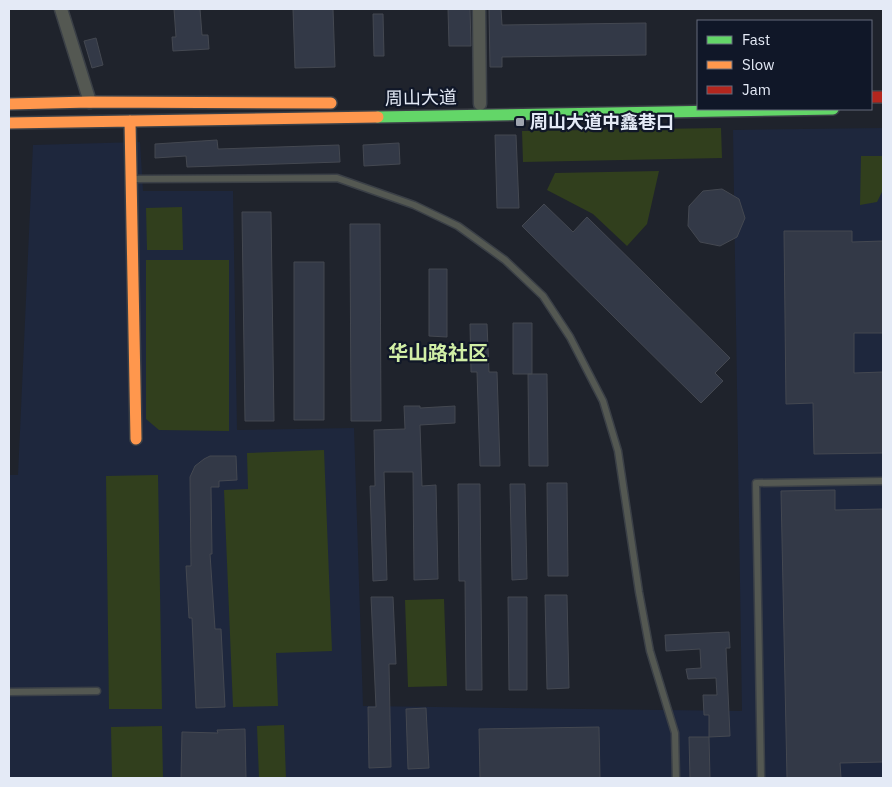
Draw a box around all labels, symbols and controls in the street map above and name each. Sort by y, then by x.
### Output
legend [697,20,872,110]
text: Fast [742,30,770,49]
text: Slow [742,55,775,74]
text: Jam [742,80,771,99]
street label: 周山大道 [385,85,457,110]
place label: 周山大道中鑫巷口 [530,110,674,133]
marker: 周山大道中鑫巷口 [514,116,526,128]
district label: 华山路社区 [388,339,488,366]

